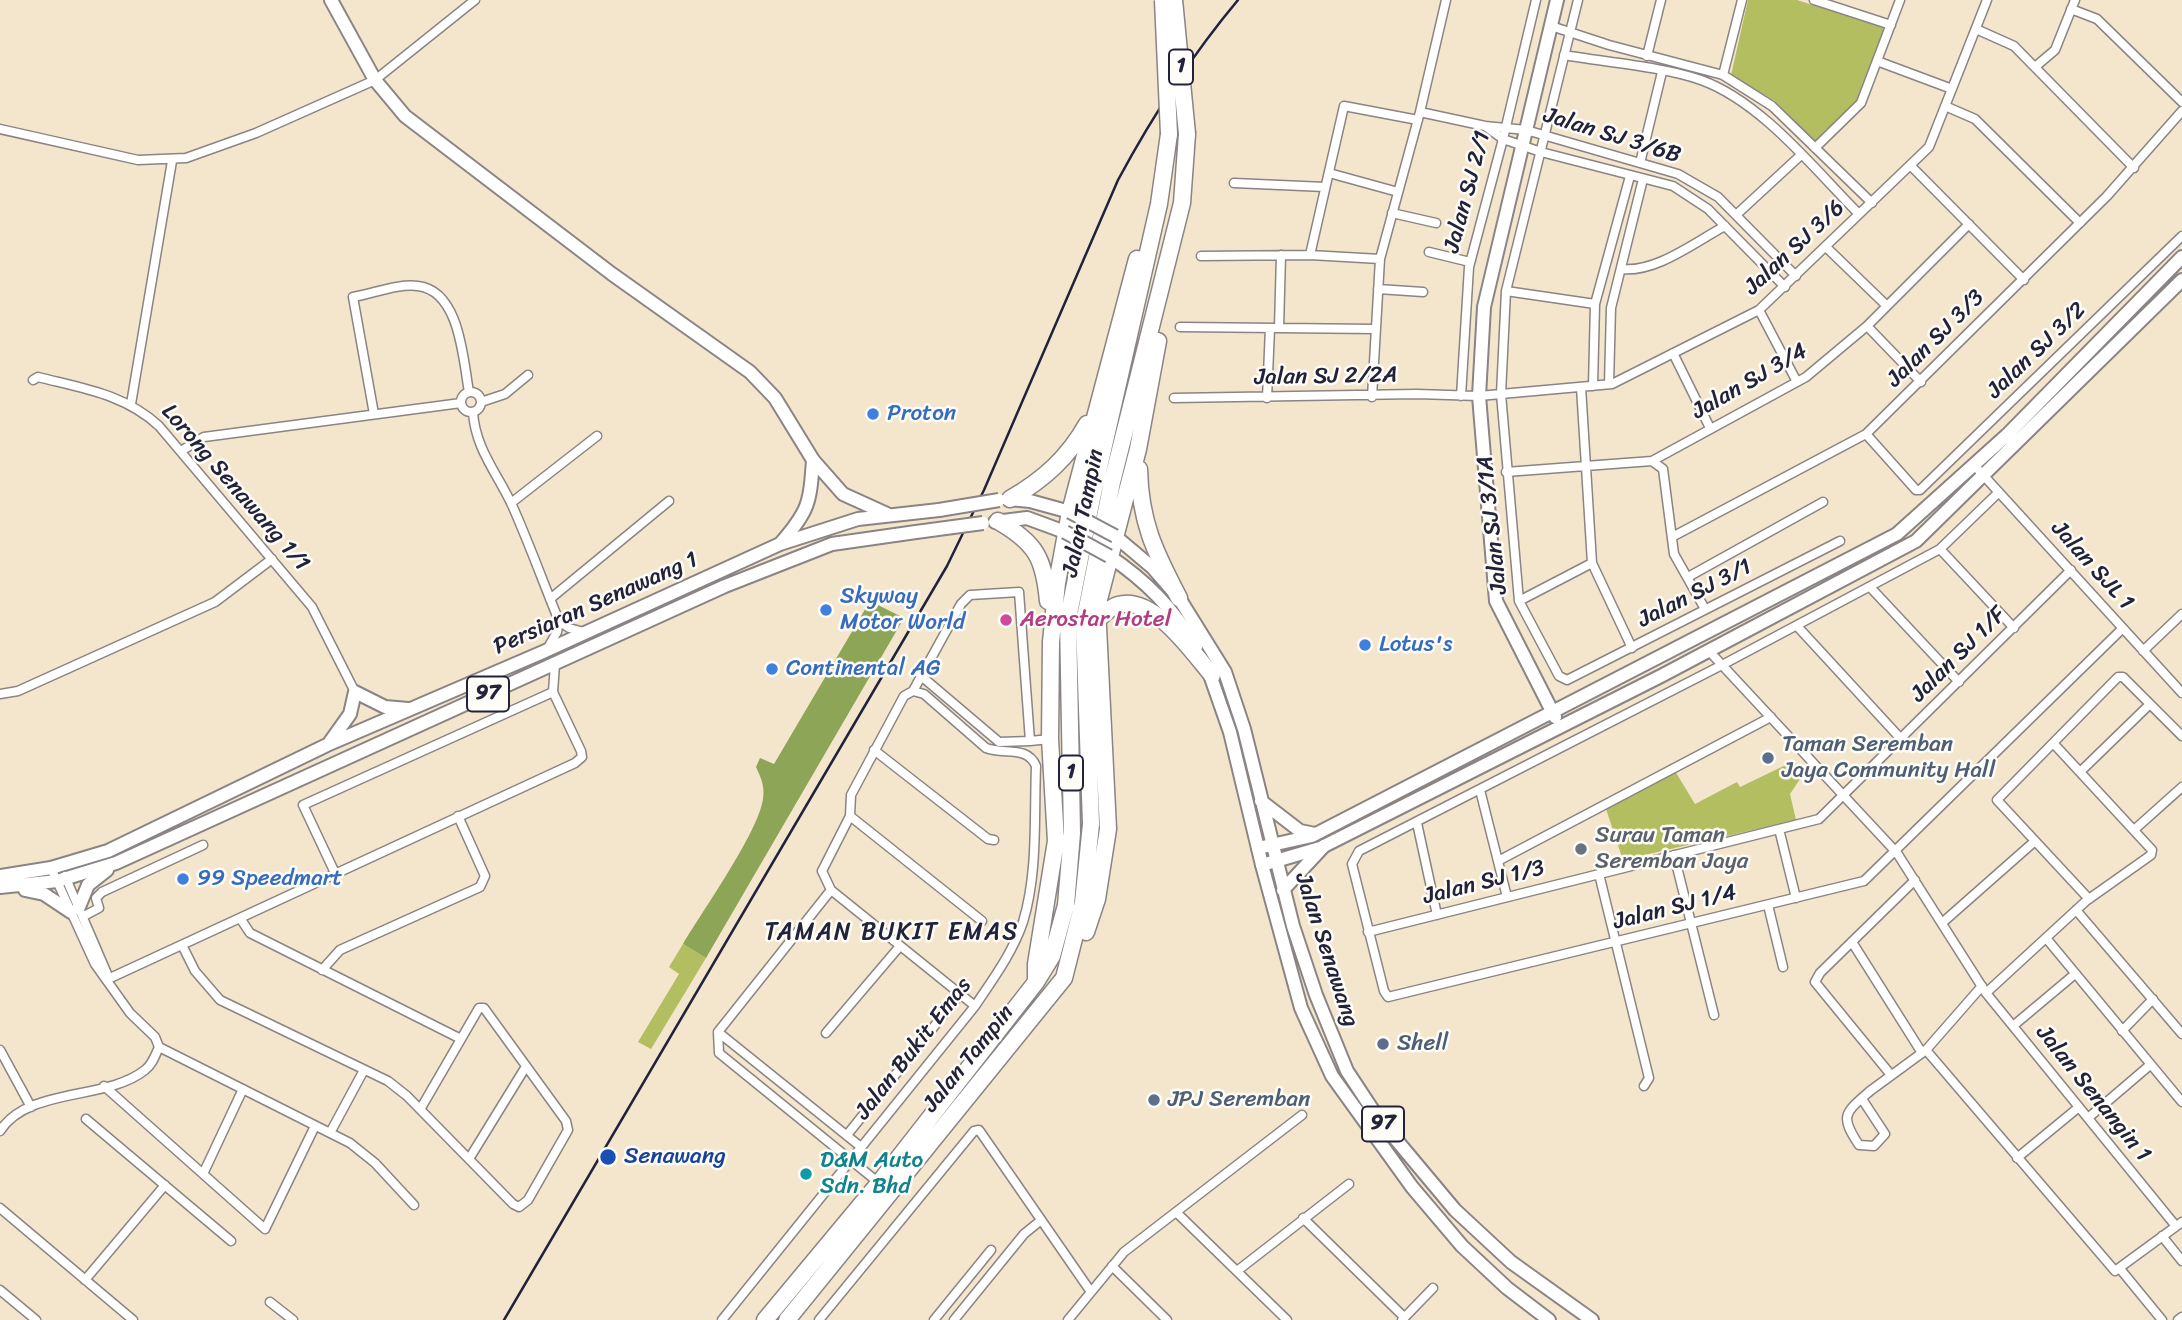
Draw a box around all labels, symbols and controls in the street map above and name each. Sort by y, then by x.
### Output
road number: 1 [1169,50,1193,84]
street label: Jalan SJ 3/6B [1540,102,1684,170]
street label: Jalan SJ 2/1 [1439,128,1497,256]
street label: Jalan SJ 3/6 [1739,195,1851,301]
street label: Jalan SJ 3/3 [1881,284,1991,394]
street label: Jalan SJ 3/2 [1982,297,2092,405]
street label: Jalan SJ 3/4 [1687,338,1813,426]
street label: Jalan SJ 2/2A [1254,362,1398,392]
street label: Lorong Senawang 1/1 [155,399,315,577]
place label: Proton [887,400,956,428]
marker: Proton [865,406,881,422]
street label: Jalan Tampin [1057,447,1111,579]
street label: Jalan SJ 3/1A [1472,454,1514,596]
street label: Jalan SJL 1 [2045,516,2139,616]
street label: Persiaran Senawang 1 [490,547,702,661]
street label: Jalan SJ 3/1 [1634,554,1756,634]
place label: Skyway Motor World [840,583,965,637]
street label: Jalan SJ 1/F [1905,601,2013,709]
marker: Skyway Motor World [818,602,834,618]
place label: Aerostar Hotel [1020,606,1171,634]
marker: Aerostar Hotel [998,612,1014,628]
place label: Lotus's [1379,631,1452,659]
marker: Lotus's [1357,637,1373,653]
place label: Continental AG [786,655,940,683]
marker: Continental AG [764,661,780,677]
road number: 97 [467,676,509,712]
place label: Taman Seremban Jaya Community Hall [1782,731,1995,785]
marker: Taman Seremban Jaya Community Hall [1760,750,1776,766]
road number: 1 [1059,756,1083,790]
place label: Surau Taman Seremban Jaya [1595,822,1748,876]
marker: Surau Taman Seremban Jaya [1573,841,1589,857]
street label: Jalan SJ 1/3 [1421,855,1547,911]
place label: 99 Speedmart [197,865,342,893]
street label: Jalan Senawang [1288,869,1364,1031]
marker: 99 Speedmart [175,871,191,887]
street label: Jalan SJ 1/4 [1611,879,1739,937]
district label: TAMAN BUKIT EMAS [768,919,1016,947]
street label: Jalan Bukit Emas [850,972,978,1126]
street label: Jalan Tampin [917,1000,1021,1118]
street label: Jalan Senangin 1 [2030,1020,2156,1168]
place label: Shell [1397,1030,1448,1058]
marker: Shell [1375,1036,1391,1052]
place label: JPJ Seremban [1168,1086,1310,1114]
marker: JPJ Seremban [1146,1092,1162,1108]
road number: 97 [1362,1106,1404,1142]
place label: Senawang [624,1143,726,1171]
marker: Senawang [598,1147,618,1167]
place label: D&M Auto Sdn. Bhd [820,1147,923,1201]
marker: D&M Auto Sdn. Bhd [798,1166,814,1182]

